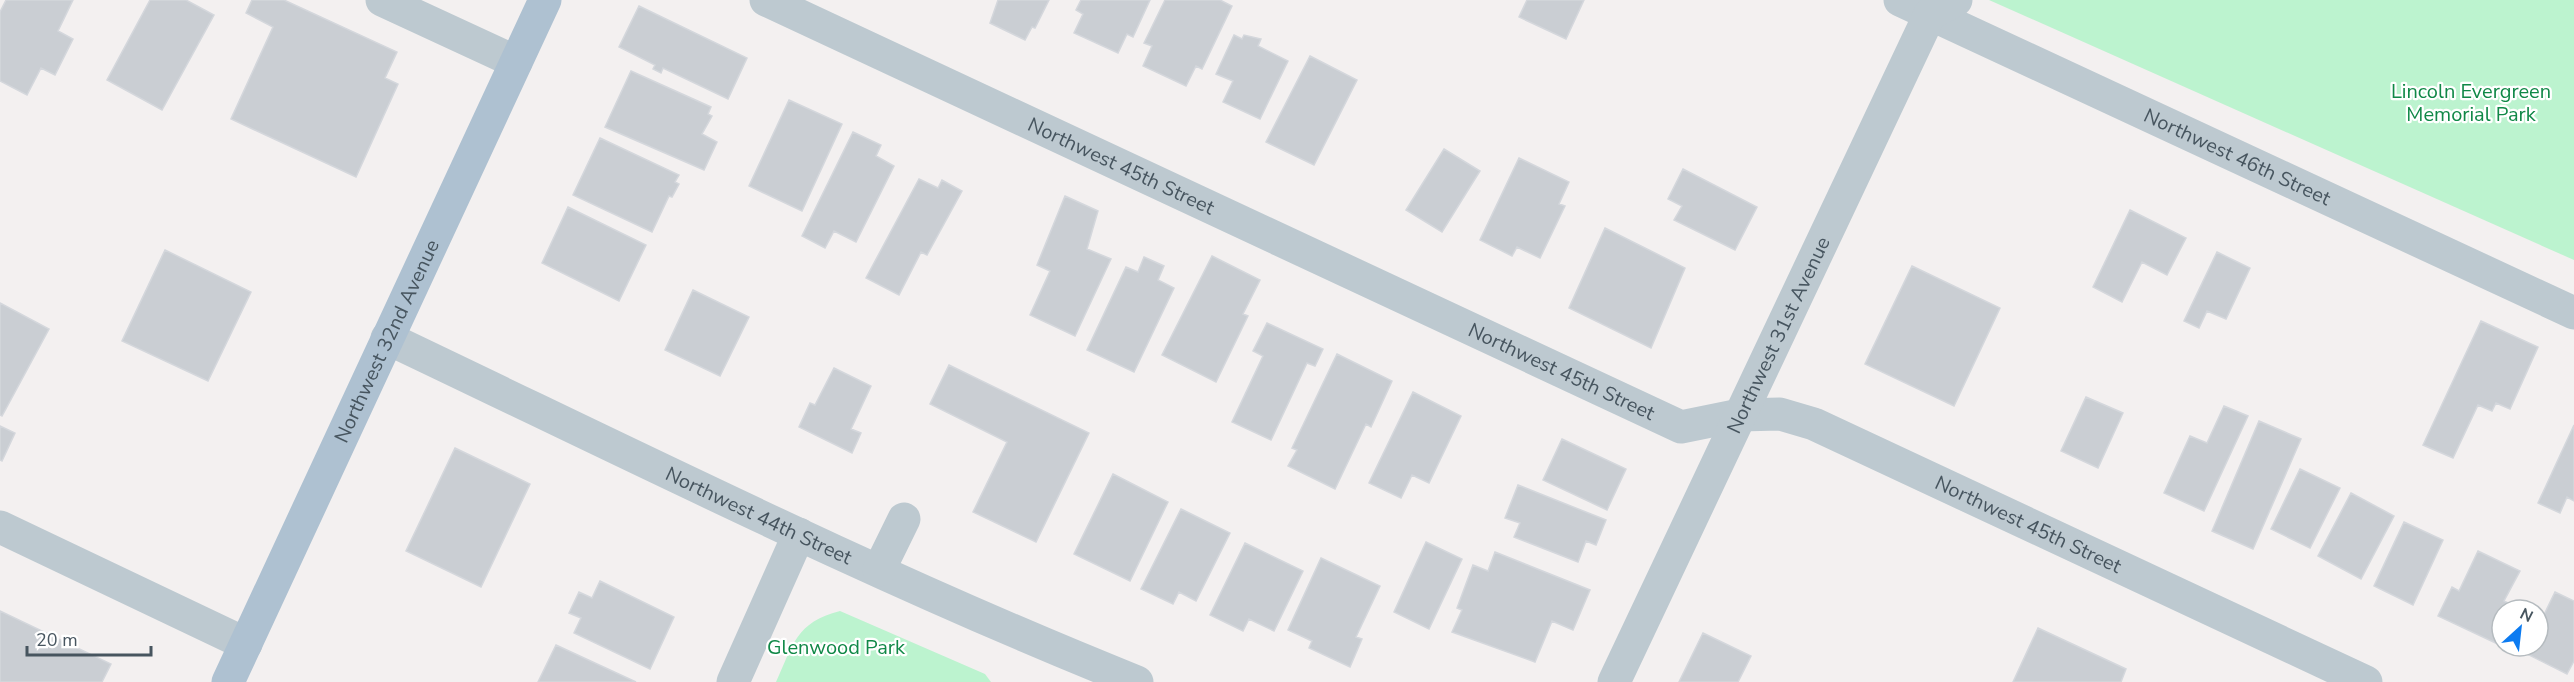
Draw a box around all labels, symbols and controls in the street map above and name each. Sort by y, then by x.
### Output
park label: Lincoln Evergreen Memorial Park [2391,78,2551,128]
street label: Northwest 46th Street [2140,102,2336,212]
street label: Northwest 45th Street [1024,111,1220,221]
street label: Northwest 31st Avenue [1720,232,1836,438]
street label: Northwest 32nd Avenue [328,235,445,447]
street label: Northwest 45th Street [1464,316,1660,427]
street label: Northwest 44th Street [661,460,857,571]
street label: Northwest 45th Street [1931,469,2127,580]
north arrow [2490,598,2550,658]
text: N [2516,603,2537,628]
scale bar [27,619,152,657]
text: 20 m [36,628,78,652]
park label: Glenwood Park [767,634,906,661]

